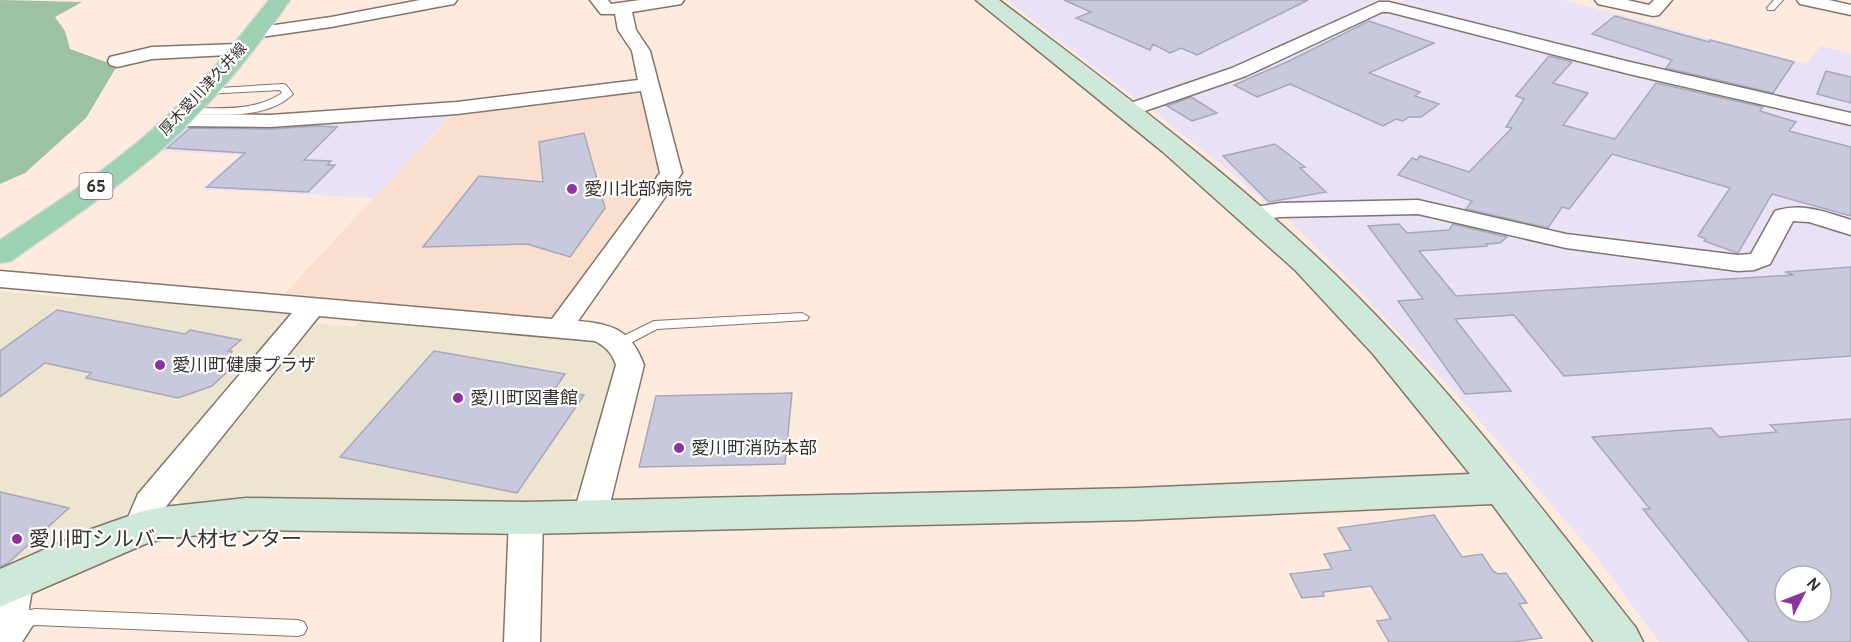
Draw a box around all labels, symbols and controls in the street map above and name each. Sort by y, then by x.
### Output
street label: 厚木愛川津久井線 [155,39,252,140]
road number: 65 [80,173,112,199]
place label: 愛川北部病院 [584,179,692,202]
marker: 愛川北部病院 [565,182,579,196]
place label: 愛川町健康プラザ [172,355,316,378]
marker: 愛川町健康プラザ [153,358,167,372]
place label: 愛川町図書館 [470,388,578,411]
marker: 愛川町図書館 [451,391,465,405]
place label: 愛川町消防本部 [691,438,817,461]
marker: 愛川町消防本部 [672,441,686,455]
place label: 愛川町シルバー人材センター [29,527,302,554]
marker: 愛川町シルバー人材センター [10,532,24,546]
north arrow [1773,564,1833,624]
text: N [1801,574,1824,596]

